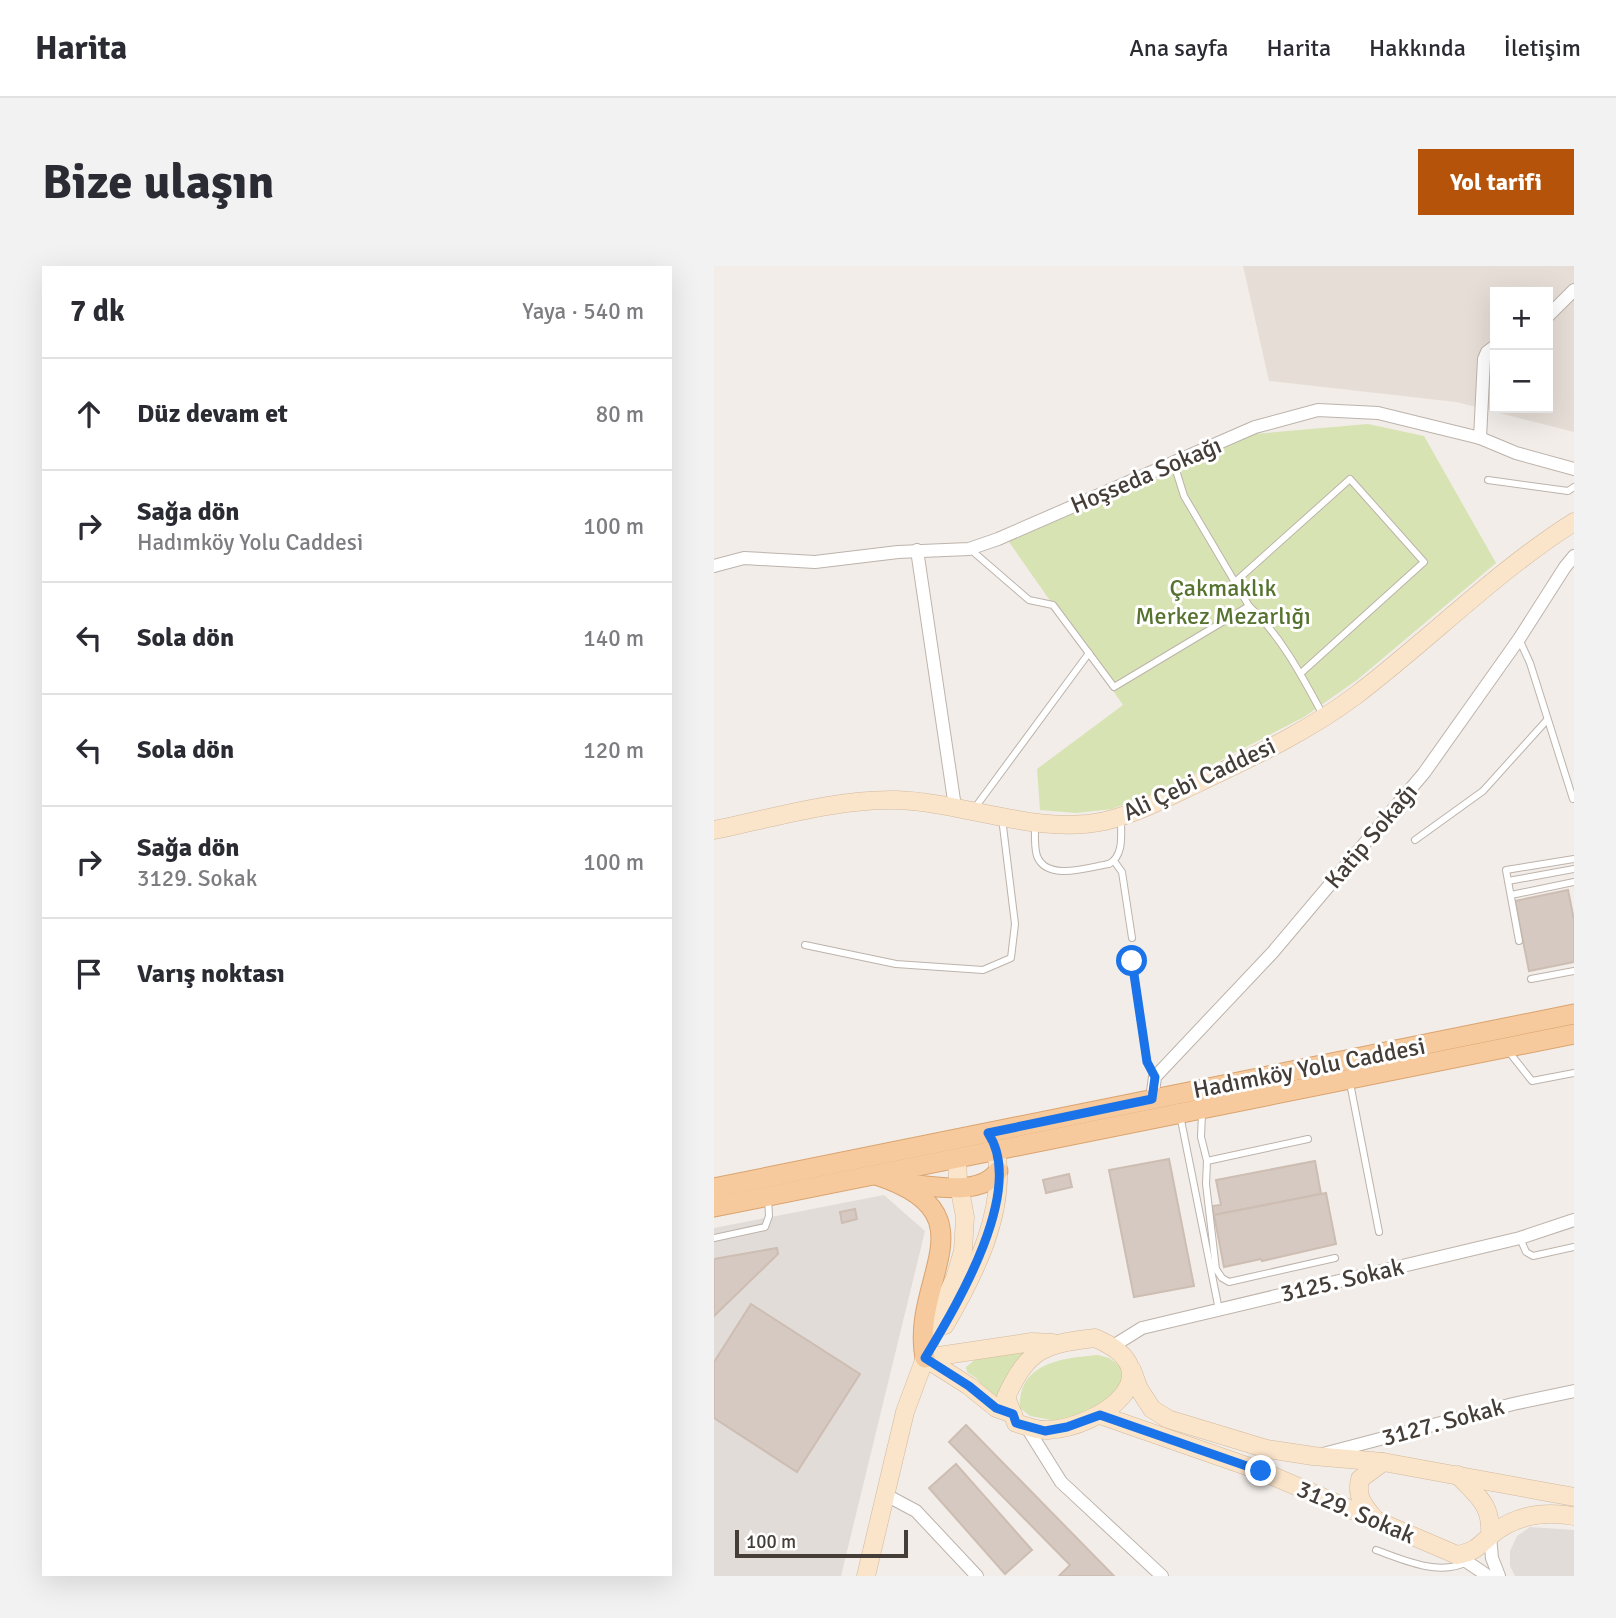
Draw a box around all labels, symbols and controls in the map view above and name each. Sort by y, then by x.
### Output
text: Harita [35,28,127,69]
text: Ana sayfa [1129,33,1229,63]
text: Harita [1267,33,1331,63]
text: Hakkında [1369,33,1466,63]
text: İletişim [1504,33,1581,63]
button: Yol tarifi [1418,149,1574,215]
text: Bize ulaşın [42,152,274,212]
map controls [1490,287,1553,413]
button: + [1490,287,1553,350]
text: 7 dk [70,293,125,330]
text: Yaya · 540 m [522,297,644,326]
button: − [1490,350,1553,413]
icon: ahead [70,395,108,433]
text: Düz devam et [137,398,288,430]
text: 80 m [596,400,644,429]
street label: Hoşseda Sokağı [1066,430,1226,520]
text: Sağa dön [137,496,240,528]
icon: right [70,507,108,545]
text: 100 m [583,512,644,541]
text: Hadımköy Yolu Caddesi [137,528,363,557]
park label: Çakmaklık Merkez Mezarlığı [1135,573,1311,631]
icon: left [70,619,108,657]
text: Sola dön [137,622,234,654]
text: 140 m [583,624,644,653]
icon: left [70,731,108,769]
street label: Ali Çebi Caddesi [1118,731,1280,827]
text: Sola dön [137,734,234,766]
text: 120 m [583,736,644,765]
street label: Katip Sokağı [1318,777,1424,895]
text: Sağa dön [137,832,240,864]
icon: right [70,843,108,881]
text: 100 m [583,848,644,877]
text: 3129. Sokak [137,864,257,893]
route start [1116,945,1147,976]
icon: arrive [70,955,108,993]
text: Varış noktası [137,958,285,990]
street label: Hadımköy Yolu Caddesi [1190,1031,1428,1105]
street label: 3125. Sokak [1277,1251,1407,1309]
street label: 3127. Sokak [1379,1391,1507,1453]
route end [1245,1455,1276,1486]
street label: 3129. Sokak [1292,1474,1420,1550]
scale bar [735,1527,908,1559]
text: 100 m [746,1530,796,1554]

